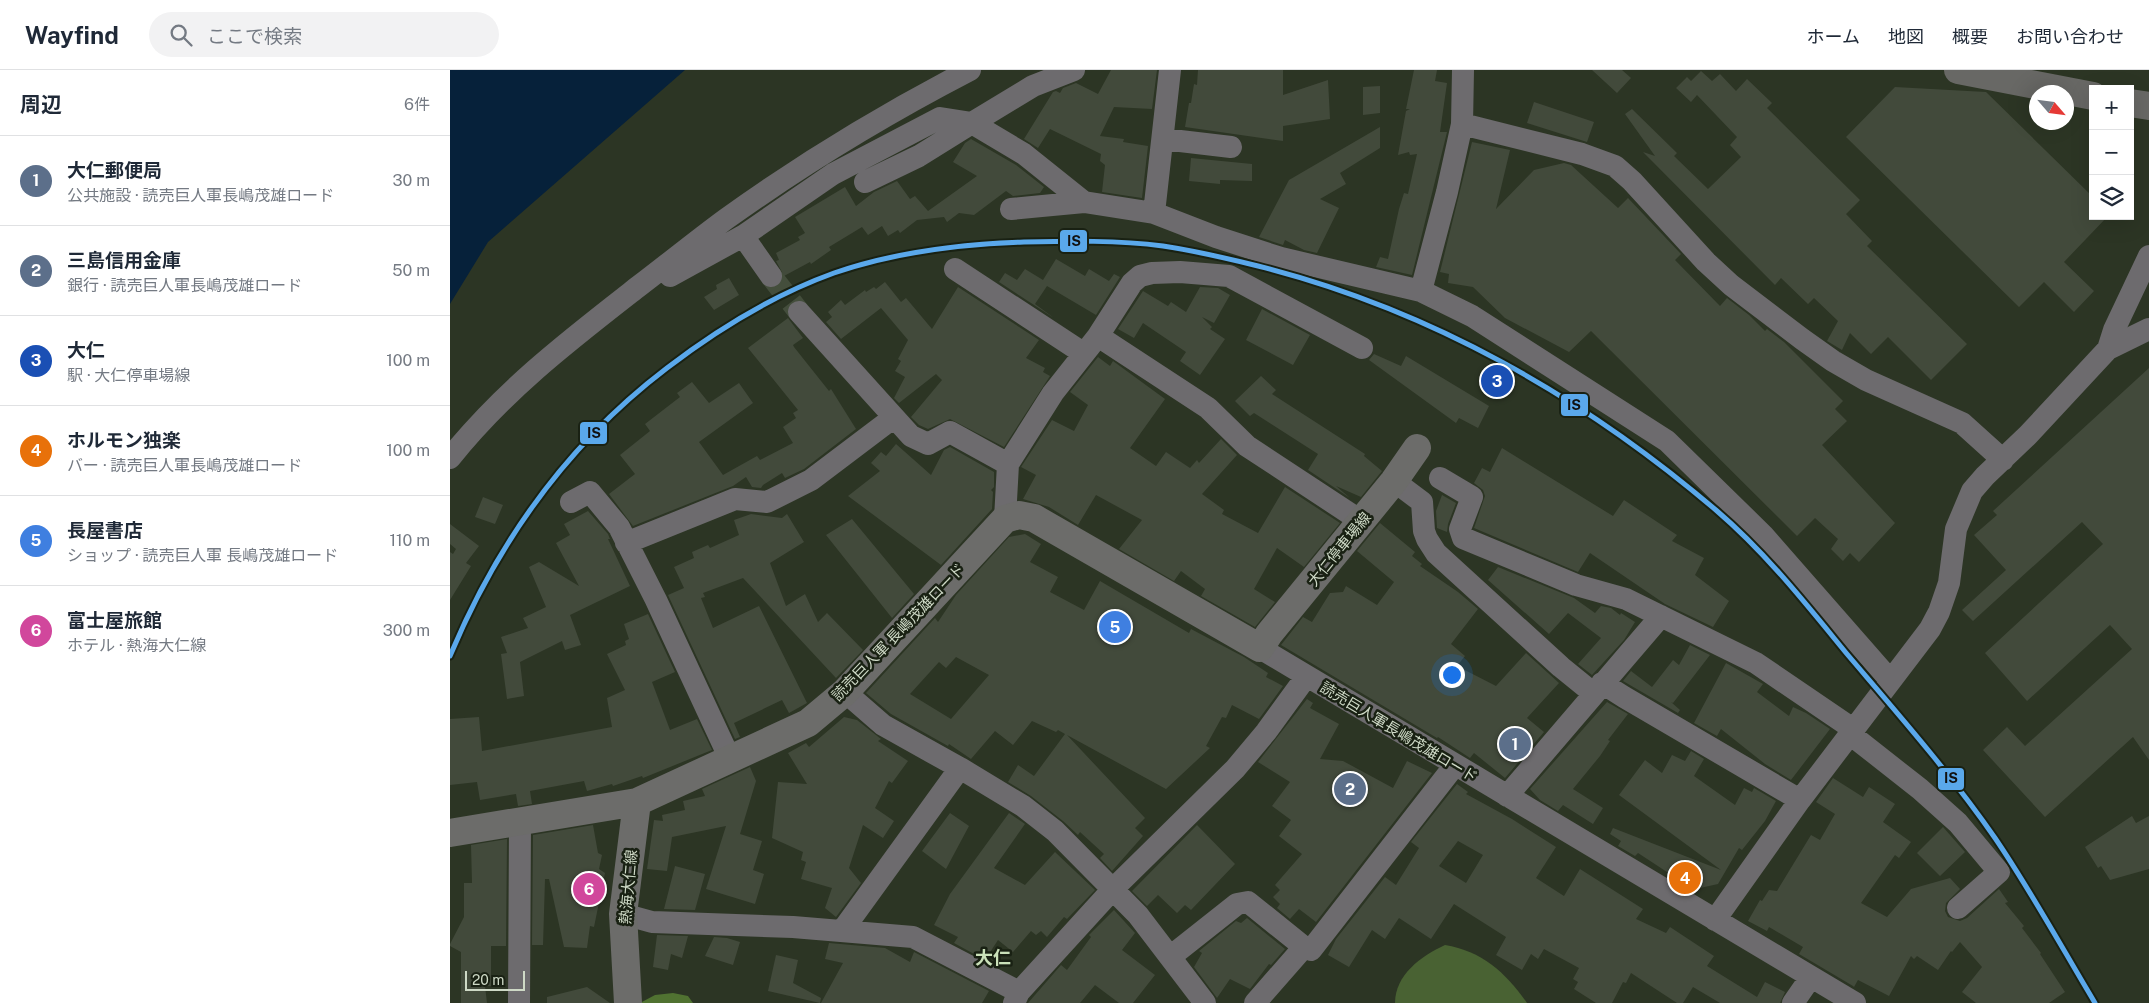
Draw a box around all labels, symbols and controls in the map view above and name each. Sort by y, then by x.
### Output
search box [149,12,499,57]
text: Wayfind [25,21,119,49]
icon: search [167,21,195,49]
text: ここで検索 [207,25,302,47]
text: ホーム [1807,26,1860,47]
text: 地図 [1888,26,1924,47]
text: 概要 [1952,26,1988,47]
text: お問い合わせ [2016,26,2124,47]
north arrow [2029,85,2074,130]
map controls [2089,85,2134,220]
button: + [2089,85,2134,130]
text: 周辺 [20,92,62,117]
text: 6件 [404,95,430,114]
button: − [2089,130,2134,175]
text: 大仁郵便局 [67,159,162,181]
text: 1 [33,171,39,190]
text: 30 m [393,171,430,190]
button: layers [2089,175,2134,220]
text: 公共施設 · 読売巨人軍長嶋茂雄ロード [67,186,334,205]
line badge: IS [1059,229,1088,253]
text: IS [1067,233,1081,249]
text: 三島信用金庫 [67,249,181,271]
text: 2 [31,261,41,280]
text: 50 m [392,261,430,280]
text: 銀行 · 読売巨人軍長嶋茂雄ロード [67,276,302,295]
text: 大仁 [67,339,105,361]
text: 3 [31,351,41,370]
text: 100 m [386,351,430,370]
pin: 3 [1481,362,1513,400]
text: 駅 · 大仁停車場線 [67,366,190,385]
line badge: IS [1560,393,1589,417]
text: IS [1567,397,1581,413]
line badge: IS [579,421,608,445]
text: IS [587,425,601,441]
text: ホルモン独楽 [67,429,181,451]
text: 4 [31,441,41,460]
text: 100 m [386,441,430,460]
text: バー · 読売巨人軍長嶋茂雄ロード [67,456,302,475]
street label: 大仁停車場線 [1304,509,1374,589]
text: 長屋書店 [67,519,143,541]
text: 5 [31,531,41,550]
text: 110 m [389,531,430,550]
text: ショップ · 読売巨人軍 長嶋茂雄ロード [67,546,338,565]
street label: 読売巨人軍 長嶋茂雄ロード [828,560,968,704]
pin: 5 [1099,608,1131,646]
text: 富士屋旅館 [67,609,162,631]
text: 6 [31,621,41,640]
text: 300 m [383,621,430,640]
text: ホテル · 熱海大仁線 [67,636,206,655]
your location [1439,662,1465,688]
street label: 読売巨人軍長嶋茂雄ロード [1317,678,1481,786]
pin: 1 [1499,725,1531,763]
line badge: IS [1937,767,1965,791]
pin: 2 [1334,770,1366,808]
text: IS [1944,770,1958,786]
street label: 熱海大仁線 [616,849,640,925]
pin: 4 [1669,859,1701,897]
pin: 6 [573,870,605,908]
district label: 大仁 [975,947,1011,968]
scale bar [465,968,525,991]
text: 20 m [472,972,504,988]

